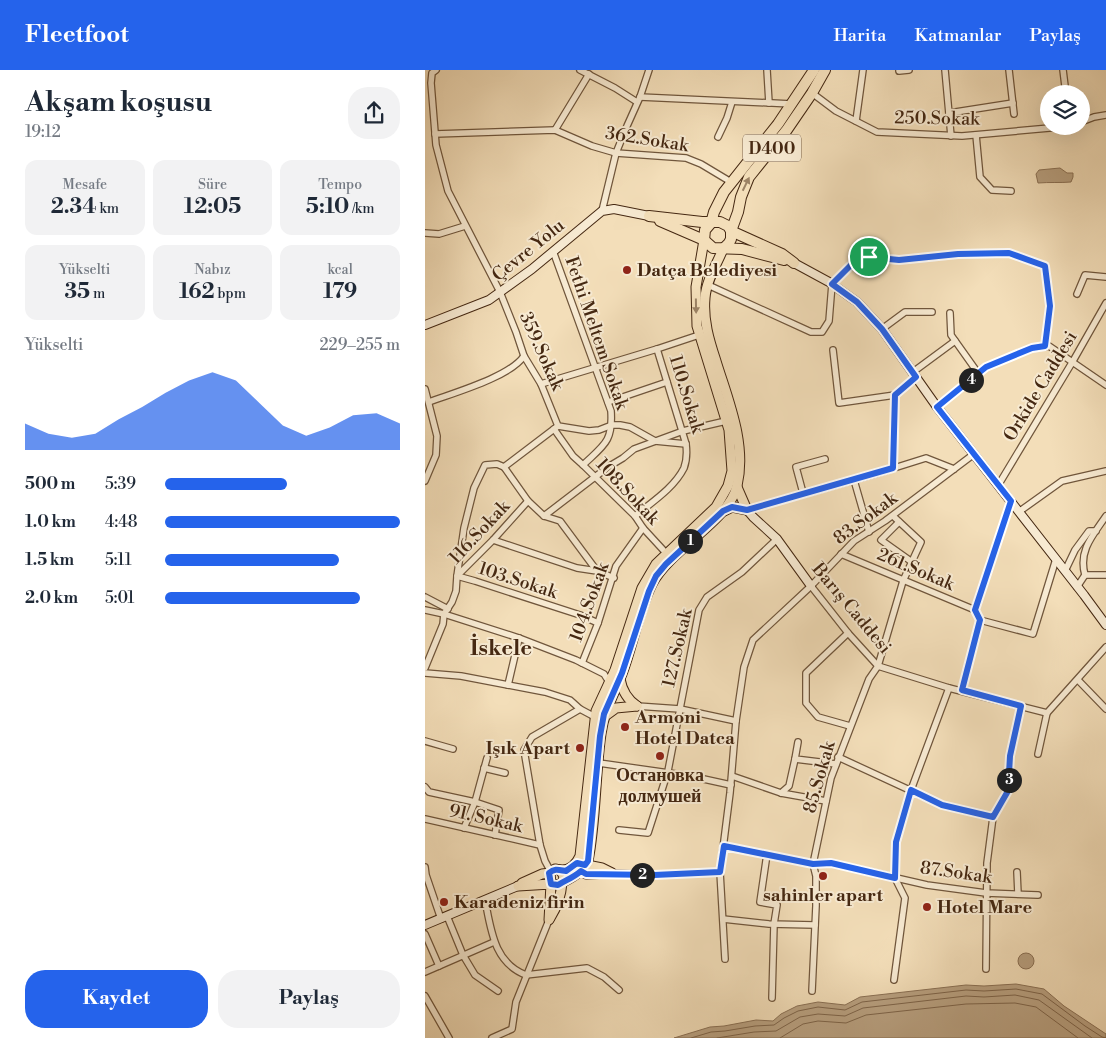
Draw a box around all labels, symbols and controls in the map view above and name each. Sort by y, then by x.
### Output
text: Fleetfoot [25,20,129,50]
text: Harita [833,24,886,47]
text: Katmanlar [914,24,1002,47]
text: Paylaş [1030,24,1081,47]
text: Akşam koşusu [25,85,212,120]
map controls [1040,85,1090,135]
button: layers [1040,85,1090,135]
button: share [348,87,400,139]
street label: 250.Sokak [894,106,981,131]
text: 19:12 [25,122,61,142]
street label: 362.Sokak [604,122,692,158]
road number: D400 [743,134,801,162]
text: Mesafe [63,176,107,194]
text: Süre [198,176,227,194]
text: Tempo [318,176,362,194]
one-way arrow [742,177,750,192]
text: 2.34 [51,194,97,220]
text: 12:05 [184,194,241,220]
text: 5:10 [306,194,349,220]
text: km [97,200,119,218]
text: /km [349,200,374,218]
street label: Çevre Yolu [487,214,570,287]
pin [848,236,890,278]
icon: arrive [855,243,883,271]
street label: Fethi Meltem Sokak [559,253,634,414]
place label: Datça Belediyesi [637,259,777,282]
text: Yükselti [59,261,110,279]
text: Nabız [194,261,231,279]
text: kcal [327,261,353,279]
marker: Datça Belediyesi [621,264,633,276]
text: 35 [64,279,90,305]
text: 162 [179,279,215,305]
text: 179 [323,279,357,305]
text: m [90,285,105,303]
text: bpm [215,285,246,303]
one-way arrow [692,298,700,314]
street label: 359.Sokak [514,308,570,396]
street label: Orkide Caddesi [998,327,1082,446]
text: Yükselti [25,335,83,355]
text: 229–255 m [319,335,400,355]
street label: 110.Sokak [664,352,710,438]
pin: 4 [959,368,983,392]
text: 4 [967,371,976,389]
street label: 108.Sokak [591,453,665,531]
text: 500 m [25,474,75,494]
text: 5:39 [105,474,136,494]
street label: 83.Sokak [829,486,903,550]
street label: 116.Sokak [444,494,516,569]
text: 1.0 km [25,512,76,532]
text: 4:48 [105,512,137,532]
pin: 1 [677,528,703,554]
text: 1 [687,532,694,550]
street label: 261.Sokak [874,543,959,597]
text: 1.5 km [25,550,74,570]
text: 5:11 [105,550,132,570]
street label: 103.Sokak [475,557,562,605]
street label: Barış Caddesi [806,557,896,659]
street label: 104.Sokak [564,558,615,645]
text: 2.0 km [25,588,78,608]
text: 5:01 [105,588,134,608]
street label: 127.Sokak [657,605,698,690]
district label: İskele [470,633,532,662]
place label: Armoni Hotel Datca [634,706,735,750]
marker: Armoni Hotel Datca [619,721,631,733]
place label: Işık Apart [486,737,571,760]
street label: 85.Sokak [798,737,841,816]
marker: Işık Apart [574,742,586,754]
marker: Остановка долмушей [654,750,666,762]
place label: Остановка долмушей [616,764,704,808]
pin: 3 [997,768,1021,792]
text: 3 [1005,771,1014,789]
street label: 91. Sokak [447,799,527,838]
street label: 87.Sokak [918,856,995,889]
pin: 2 [629,862,655,888]
text: 2 [638,866,647,884]
marker: sahinler apart [817,870,829,882]
place label: sahinler apart [763,884,884,907]
place label: Karadeniz firin [454,891,585,914]
marker: Karadeniz firin [438,896,450,908]
place label: Hotel Mare [937,896,1033,919]
marker: Hotel Mare [921,901,933,913]
button: Kaydet [25,970,208,1028]
button: Paylaş [218,970,400,1028]

